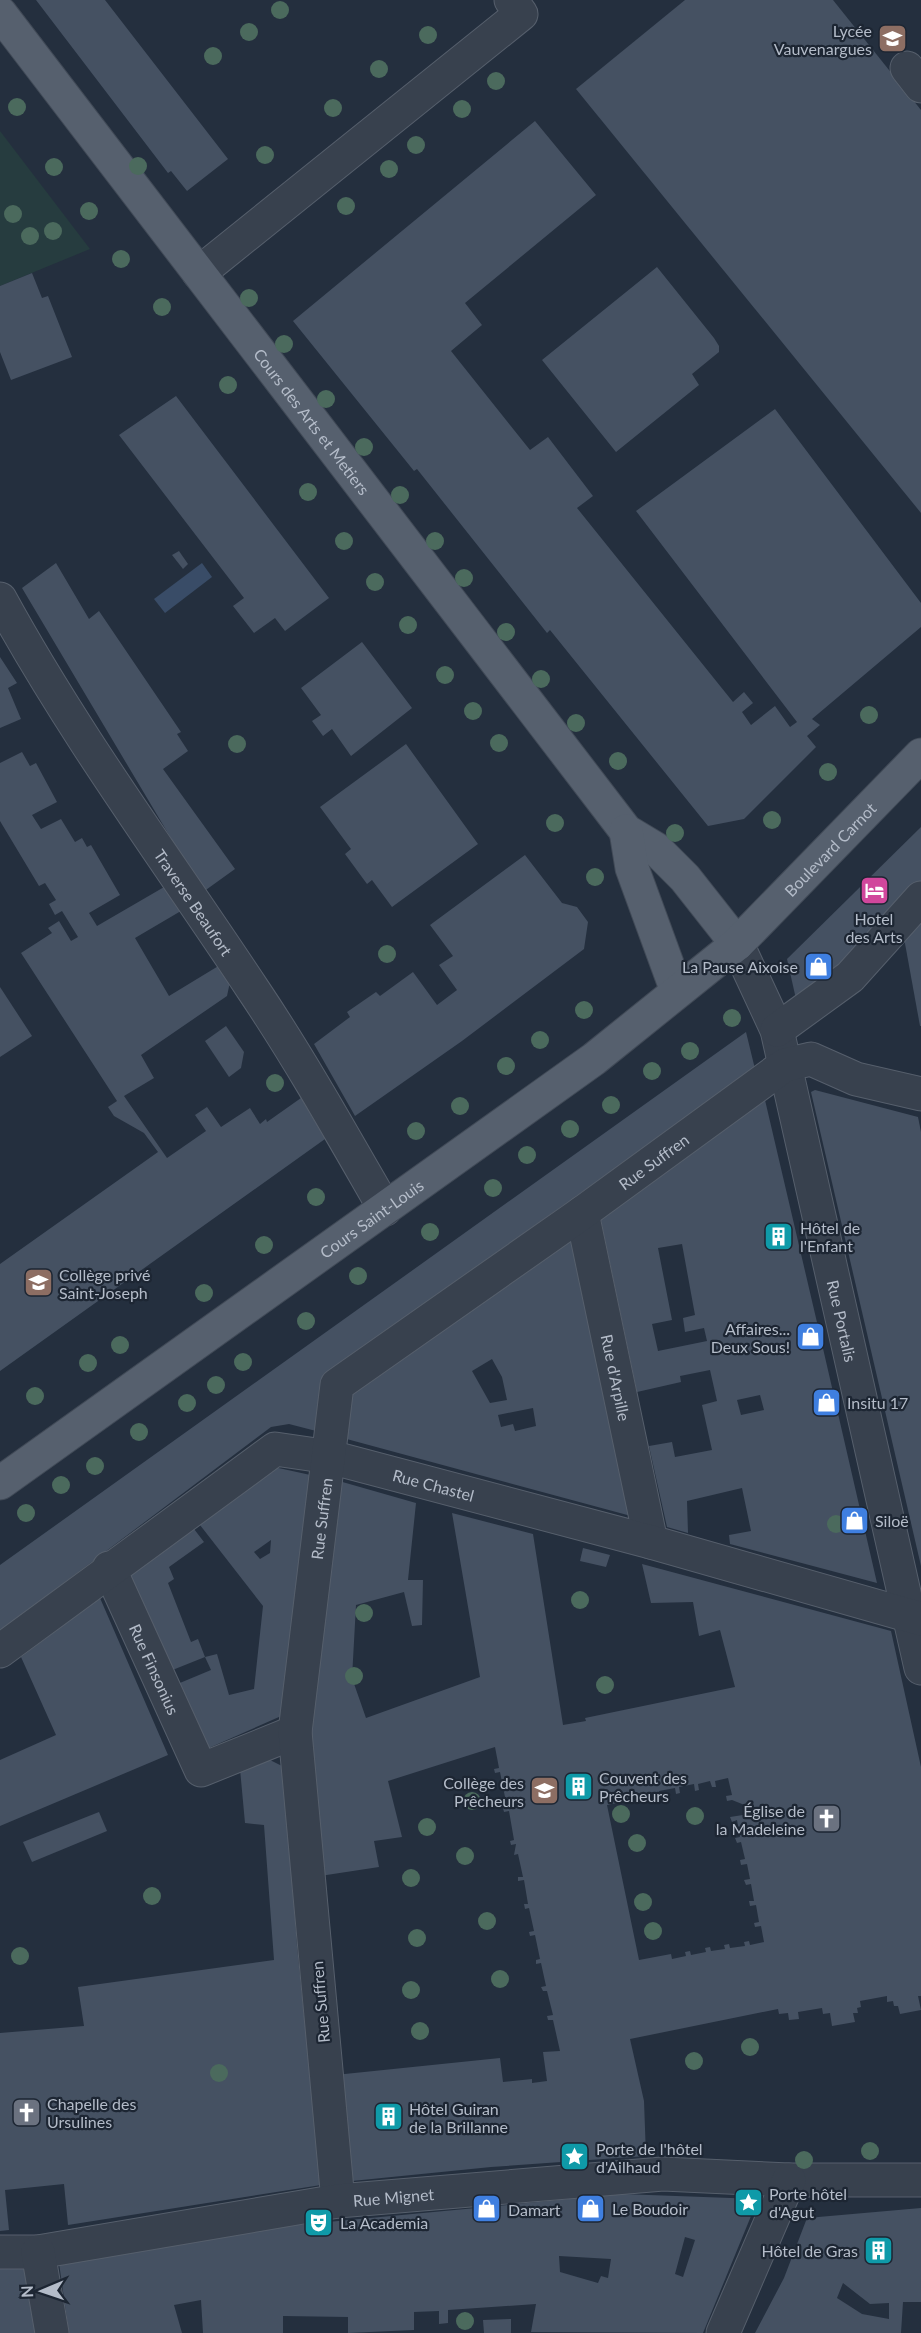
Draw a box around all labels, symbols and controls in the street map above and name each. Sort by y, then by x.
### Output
place label: Lycée Vauvenargues [774,21,872,58]
school or university icon: Lycée Vauvenargues [877,23,909,55]
street label: Cours des Arts et Metiers [250,344,374,498]
street label: Boulevard Carnot [780,798,879,900]
street label: Traverse Beaufort [151,845,237,959]
hotel icon: Hotel des Arts [858,874,890,906]
place label: Hotel des Arts [845,909,903,946]
shop icon: La Pause Aixoise [803,950,835,982]
place label: La Pause Aixoise [682,957,798,976]
street label: Rue Suffren [614,1129,692,1193]
street label: Cours Saint-Louis [316,1175,427,1261]
place label: Hôtel de l'Enfant [800,1218,860,1255]
building icon: Hôtel de l'Enfant [763,1220,795,1252]
place label: Collège privé Saint-Joseph [59,1265,150,1302]
school or university icon: Collège privé Saint-Joseph [22,1267,54,1299]
street label: Rue Portalis [824,1278,861,1364]
place label: Affaires... Deux Sous! [711,1319,790,1356]
shop icon: Affaires... Deux Sous! [795,1321,827,1353]
street label: Rue d'Arpille [598,1332,635,1422]
shop icon: Insitu 17 [810,1386,842,1418]
place label: Insitu 17 [847,1393,908,1412]
street label: Rue Chastel [391,1465,476,1504]
street label: Rue Suffren [306,1477,335,1560]
shop icon: Siloë [838,1504,870,1536]
place label: Siloë [875,1511,909,1530]
street label: Rue Finsonius [126,1621,184,1717]
place label: Couvent des Prêcheurs [599,1768,687,1805]
building icon: Couvent des Prêcheurs [562,1770,594,1802]
place label: Collège des Prêcheurs [443,1773,524,1810]
school or university icon: Collège des Prêcheurs [529,1775,561,1807]
place label: Église de la Madeleine [716,1801,805,1838]
church icon: Église de la Madeleine [810,1803,842,1835]
street label: Rue Suffren [307,1960,333,2044]
place label: Chapelle des Ursulines [47,2094,136,2131]
church icon: Chapelle des Ursulines [10,2096,42,2128]
place label: Hôtel Guiran de la Brillanne [409,2099,508,2136]
building icon: Hôtel Guiran de la Brillanne [372,2101,404,2133]
place label: Porte de l'hôtel d'Ailhaud [596,2139,703,2176]
place icon: Porte de l'hôtel d'Ailhaud [559,2141,591,2173]
street label: Rue Mignet [352,2184,435,2209]
place label: Porte hôtel d'Agut [769,2184,847,2221]
place icon: Porte hôtel d'Agut [732,2186,764,2218]
shop icon: Le Boudoir [575,2192,607,2224]
shop icon: Damart [471,2193,503,2225]
place label: Le Boudoir [612,2199,688,2218]
place label: Damart [508,2200,561,2219]
theatre icon: La Academia [303,2206,335,2238]
place label: La Academia [340,2213,428,2232]
building icon: Hôtel de Gras [863,2234,895,2266]
place label: Hôtel de Gras [761,2241,858,2260]
north arrow [12,2261,72,2321]
text: N [17,2285,36,2298]

